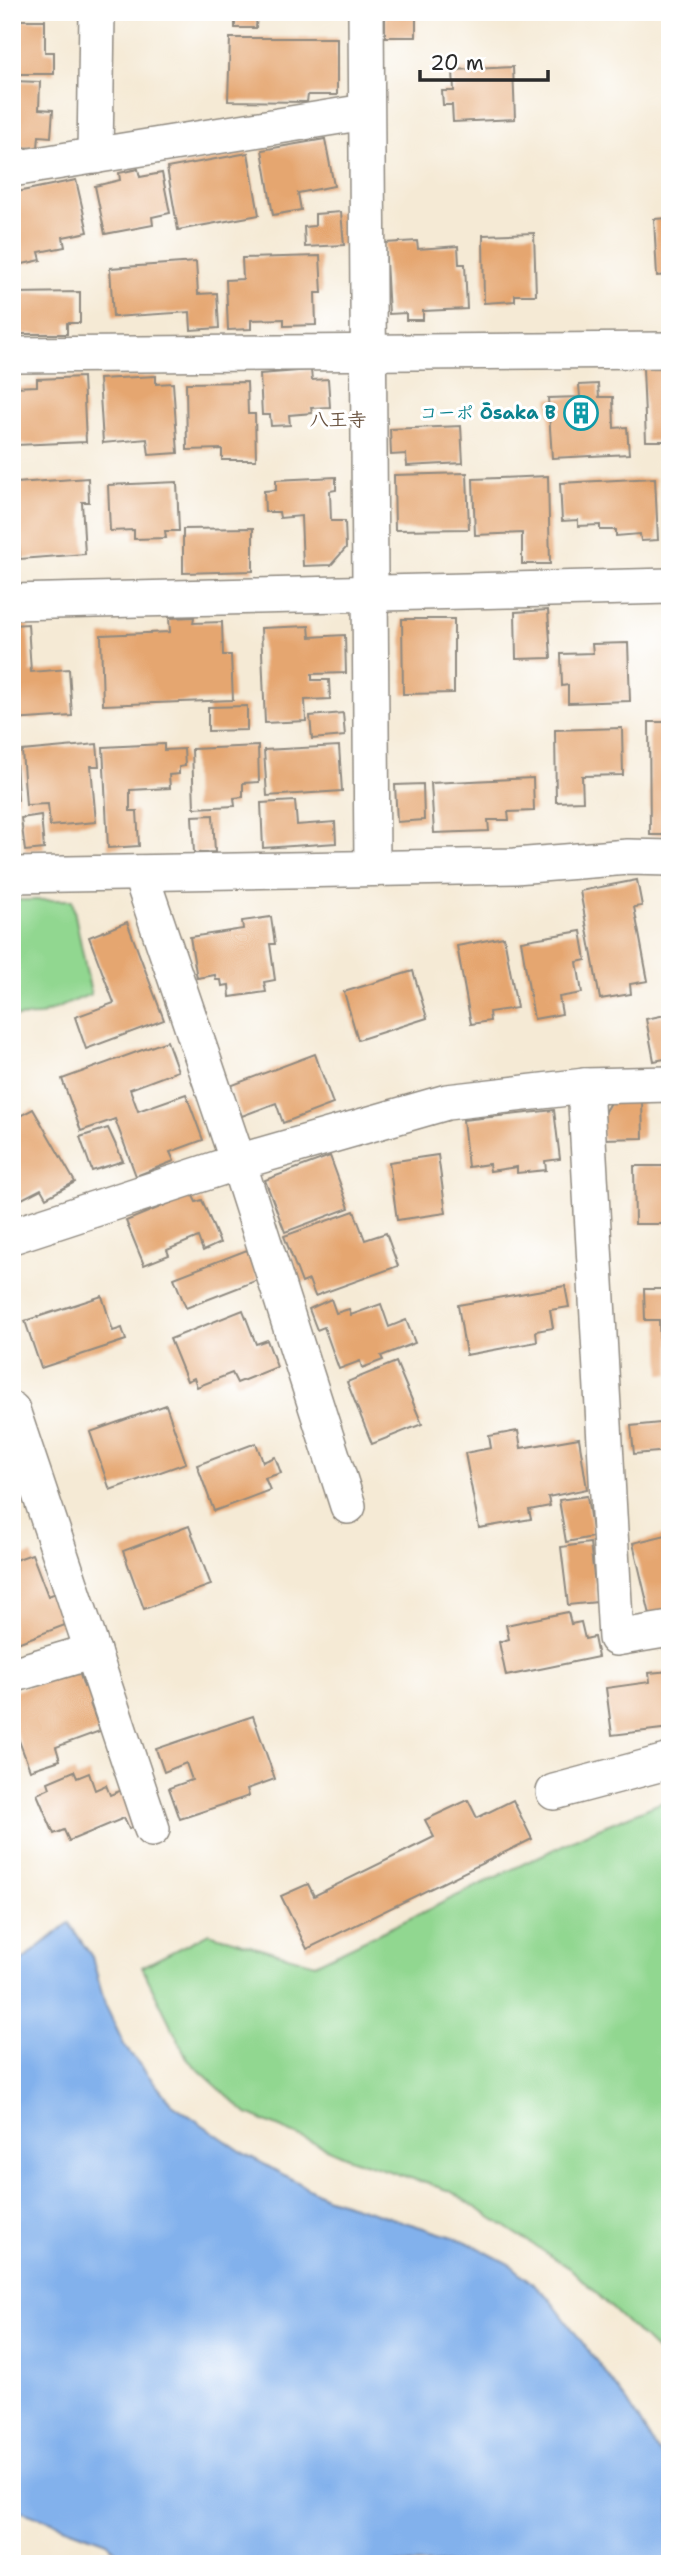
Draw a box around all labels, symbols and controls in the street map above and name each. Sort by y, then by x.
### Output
scale bar [420,38,547,82]
text: 20 m [430,49,484,77]
building icon: コーポ Ōsaka B [562,394,600,432]
place label: コーポ Ōsaka B [420,401,556,425]
district label: 八王寺 [309,407,367,432]

